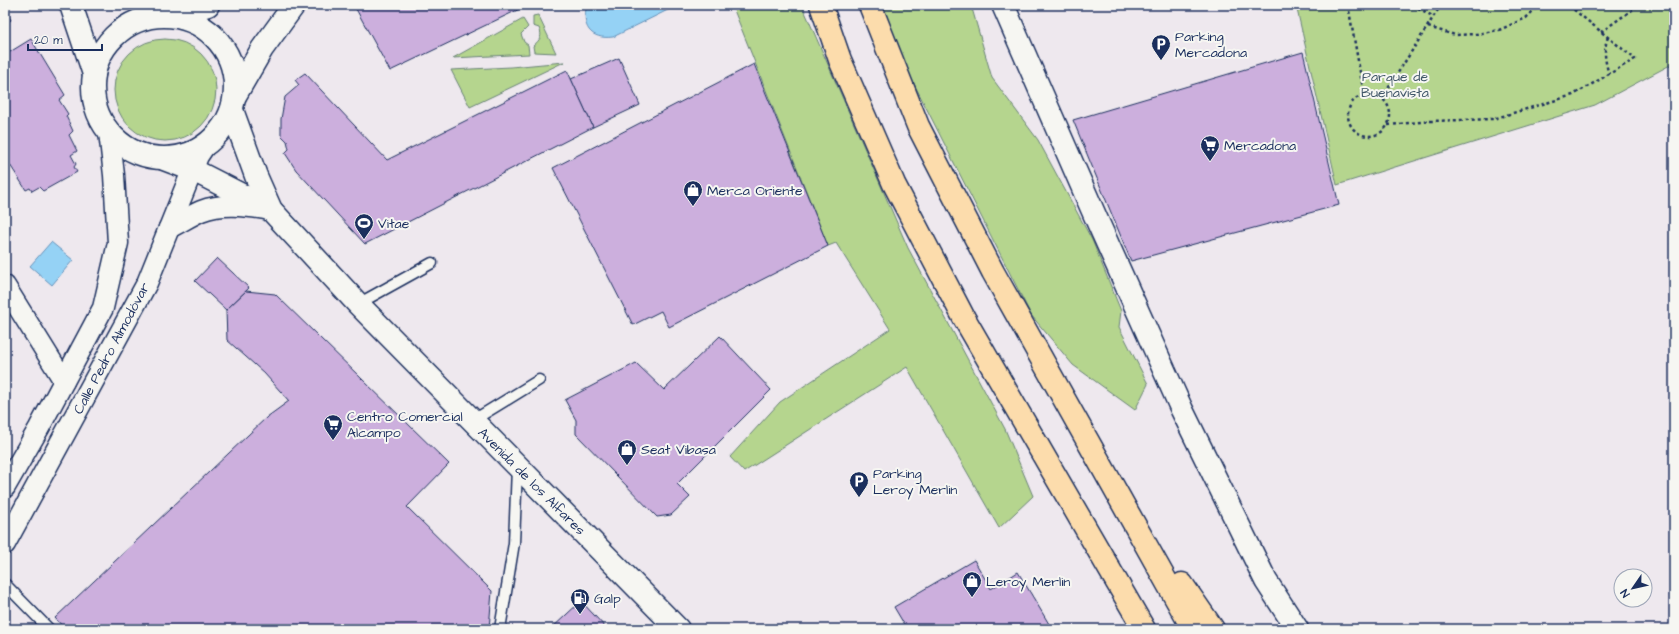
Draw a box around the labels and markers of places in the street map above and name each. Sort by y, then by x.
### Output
place label: Parking Mercadona [1175,27,1247,63]
parking icon: Parking Mercadona [1150,33,1172,61]
supermarket icon: Mercadona [1199,134,1221,162]
place label: Mercadona [1224,136,1296,156]
shop icon: Merca Oriente [682,179,704,207]
place label: Merca Oriente [707,181,803,201]
sports icon: Vitae [353,212,375,240]
place label: Vitae [378,214,410,234]
place label: Centro Comercial Alcampo [347,407,463,443]
supermarket icon: Centro Comercial Alcampo [322,413,344,441]
shop icon: Seat Vibasa [616,438,638,466]
place label: Seat Vibasa [641,440,716,460]
place label: Parking Leroy Merlin [873,464,957,500]
parking icon: Parking Leroy Merlin [848,470,870,498]
shop icon: Leroy Merlin [961,570,983,598]
place label: Leroy Merlin [986,572,1070,592]
fuel station icon: Galp [569,587,591,615]
place label: Galp [594,589,621,609]

